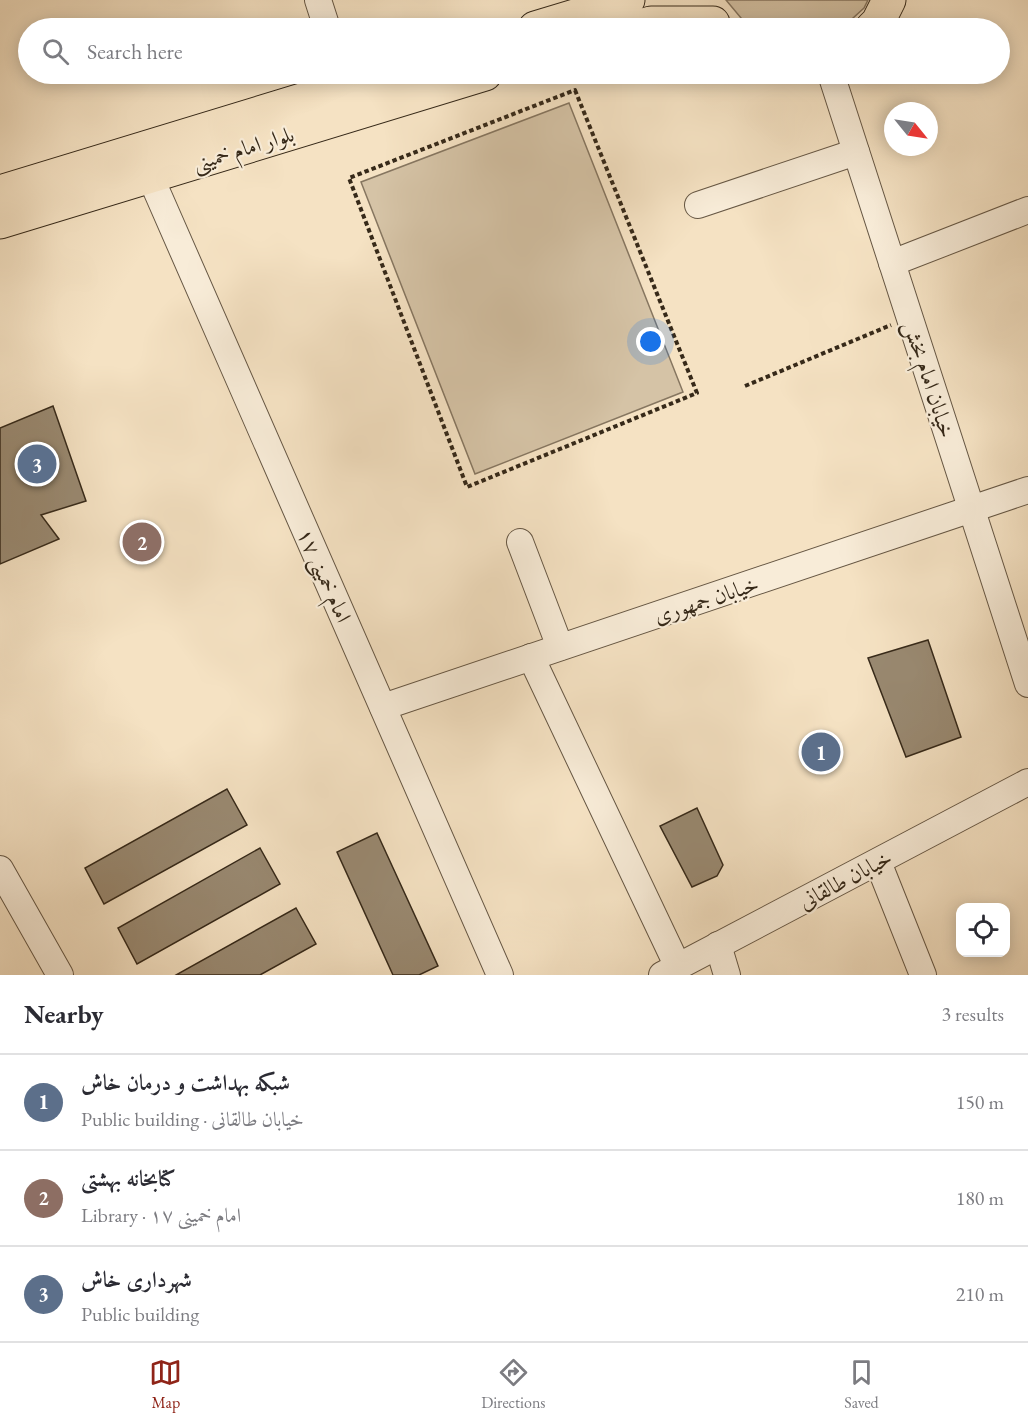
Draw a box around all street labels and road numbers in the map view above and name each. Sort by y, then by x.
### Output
street label: بلوار امام خمینی [189,119,299,182]
street label: خیابان امام بخش [892,317,962,443]
street label: امام خمینی ۱۷ [286,523,358,629]
street label: خیابان جمهوری [650,569,762,630]
street label: خیابان طالقانی [793,843,897,916]

